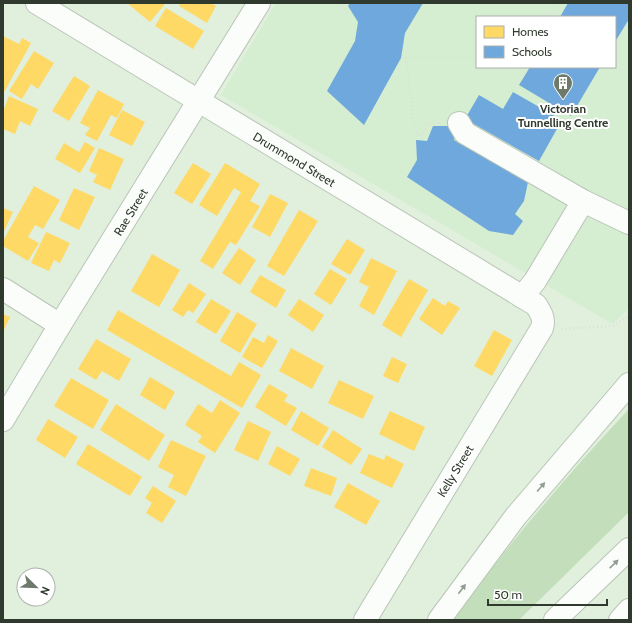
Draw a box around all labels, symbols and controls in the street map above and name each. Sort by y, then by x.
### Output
legend [476,16,616,68]
text: Homes [512,24,549,39]
text: Schools [512,44,552,59]
building icon: Victorian Tunnelling Centre [552,72,574,100]
place label: Victorian Tunnelling Centre [518,101,608,130]
street label: Drummond Street [251,128,338,189]
street label: Rae Street [110,185,150,238]
street label: Kelly Street [434,442,476,500]
one-way arrow [537,481,546,492]
one-way arrow [608,559,619,568]
north arrow [16,567,56,607]
scale bar [488,581,607,607]
one-way arrow [458,583,466,594]
text: N [37,585,53,597]
text: 50 m [494,587,522,602]

